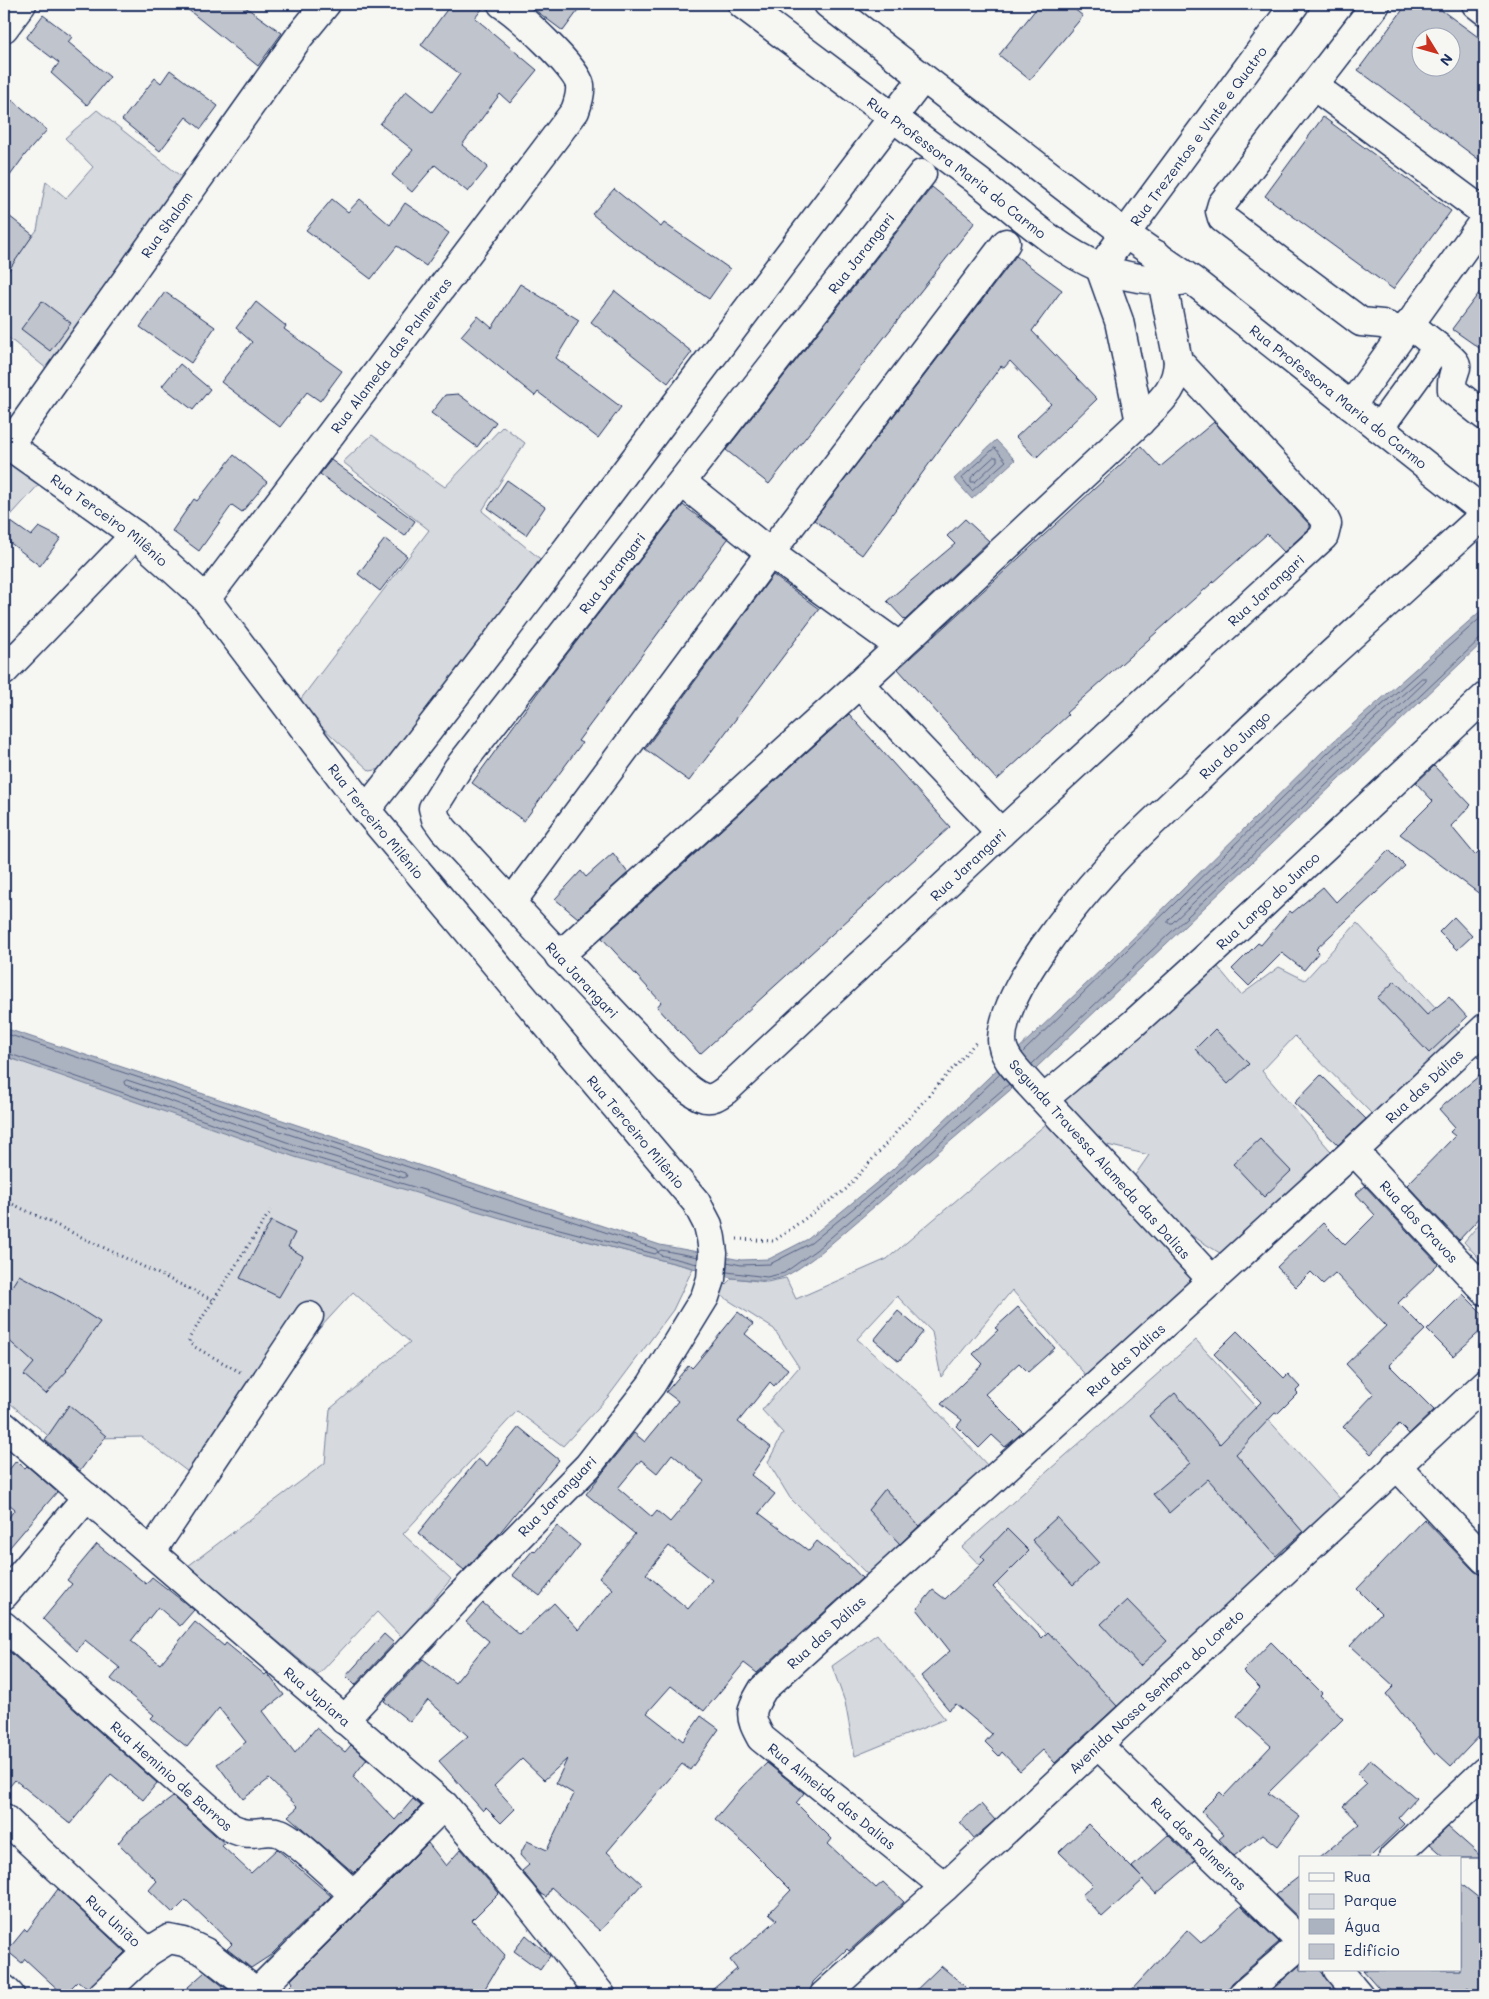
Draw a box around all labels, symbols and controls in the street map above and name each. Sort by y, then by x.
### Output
north arrow [1412,28,1462,78]
street label: Rua Trezentos e Vinte e Quatro [1125,42,1270,229]
text: N [1436,50,1458,70]
street label: Rua Professora Maria do Carmo [864,92,1051,242]
street label: Rua Shalom [136,187,196,261]
street label: Rua Jarangari [823,209,899,297]
street label: Rua Alameda das Palmeiras [326,273,456,437]
street label: Rua Professora Maria do Carmo [1246,320,1431,472]
street label: Rua Terceiro Milênio [47,469,172,570]
street label: Rua Jarangari [574,529,650,617]
street label: Rua Jarangari [1223,550,1308,630]
street label: Rua do Jungo [1195,706,1274,783]
street label: Rua Terceiro Milênio [324,759,429,882]
street label: Rua Jarangari [925,824,1010,905]
street label: Rua Largo do Junco [1211,847,1323,953]
street label: Rua Jarangari [542,937,623,1022]
street label: Rua das Dálias [1381,1044,1467,1127]
street label: Segunda Travessa Alameda das Dalias [1005,1055,1195,1263]
street label: Rua Terceiro Milênio [583,1071,690,1192]
street label: Rua dos Cravos [1376,1176,1463,1267]
street label: Rua das Dálias [1082,1318,1169,1400]
street label: Rua Jaranguari [514,1451,600,1541]
street label: Rua das Dálias [782,1591,869,1673]
street label: Avenida Nossa Senhora do Loreto [1064,1605,1247,1777]
street label: Rua Jupiara [280,1662,355,1730]
street label: Rua Heminio de Barros [107,1716,237,1835]
street label: Rua Almeida das Dalias [764,1738,900,1854]
street label: Rua das Palmeiras [1147,1792,1251,1894]
legend [1299,1856,1462,1972]
text: Rua [1344,1866,1371,1886]
street label: Rua União [82,1890,145,1950]
text: Parque [1344,1890,1397,1910]
text: Água [1344,1916,1381,1936]
text: Edifício [1344,1940,1400,1960]

